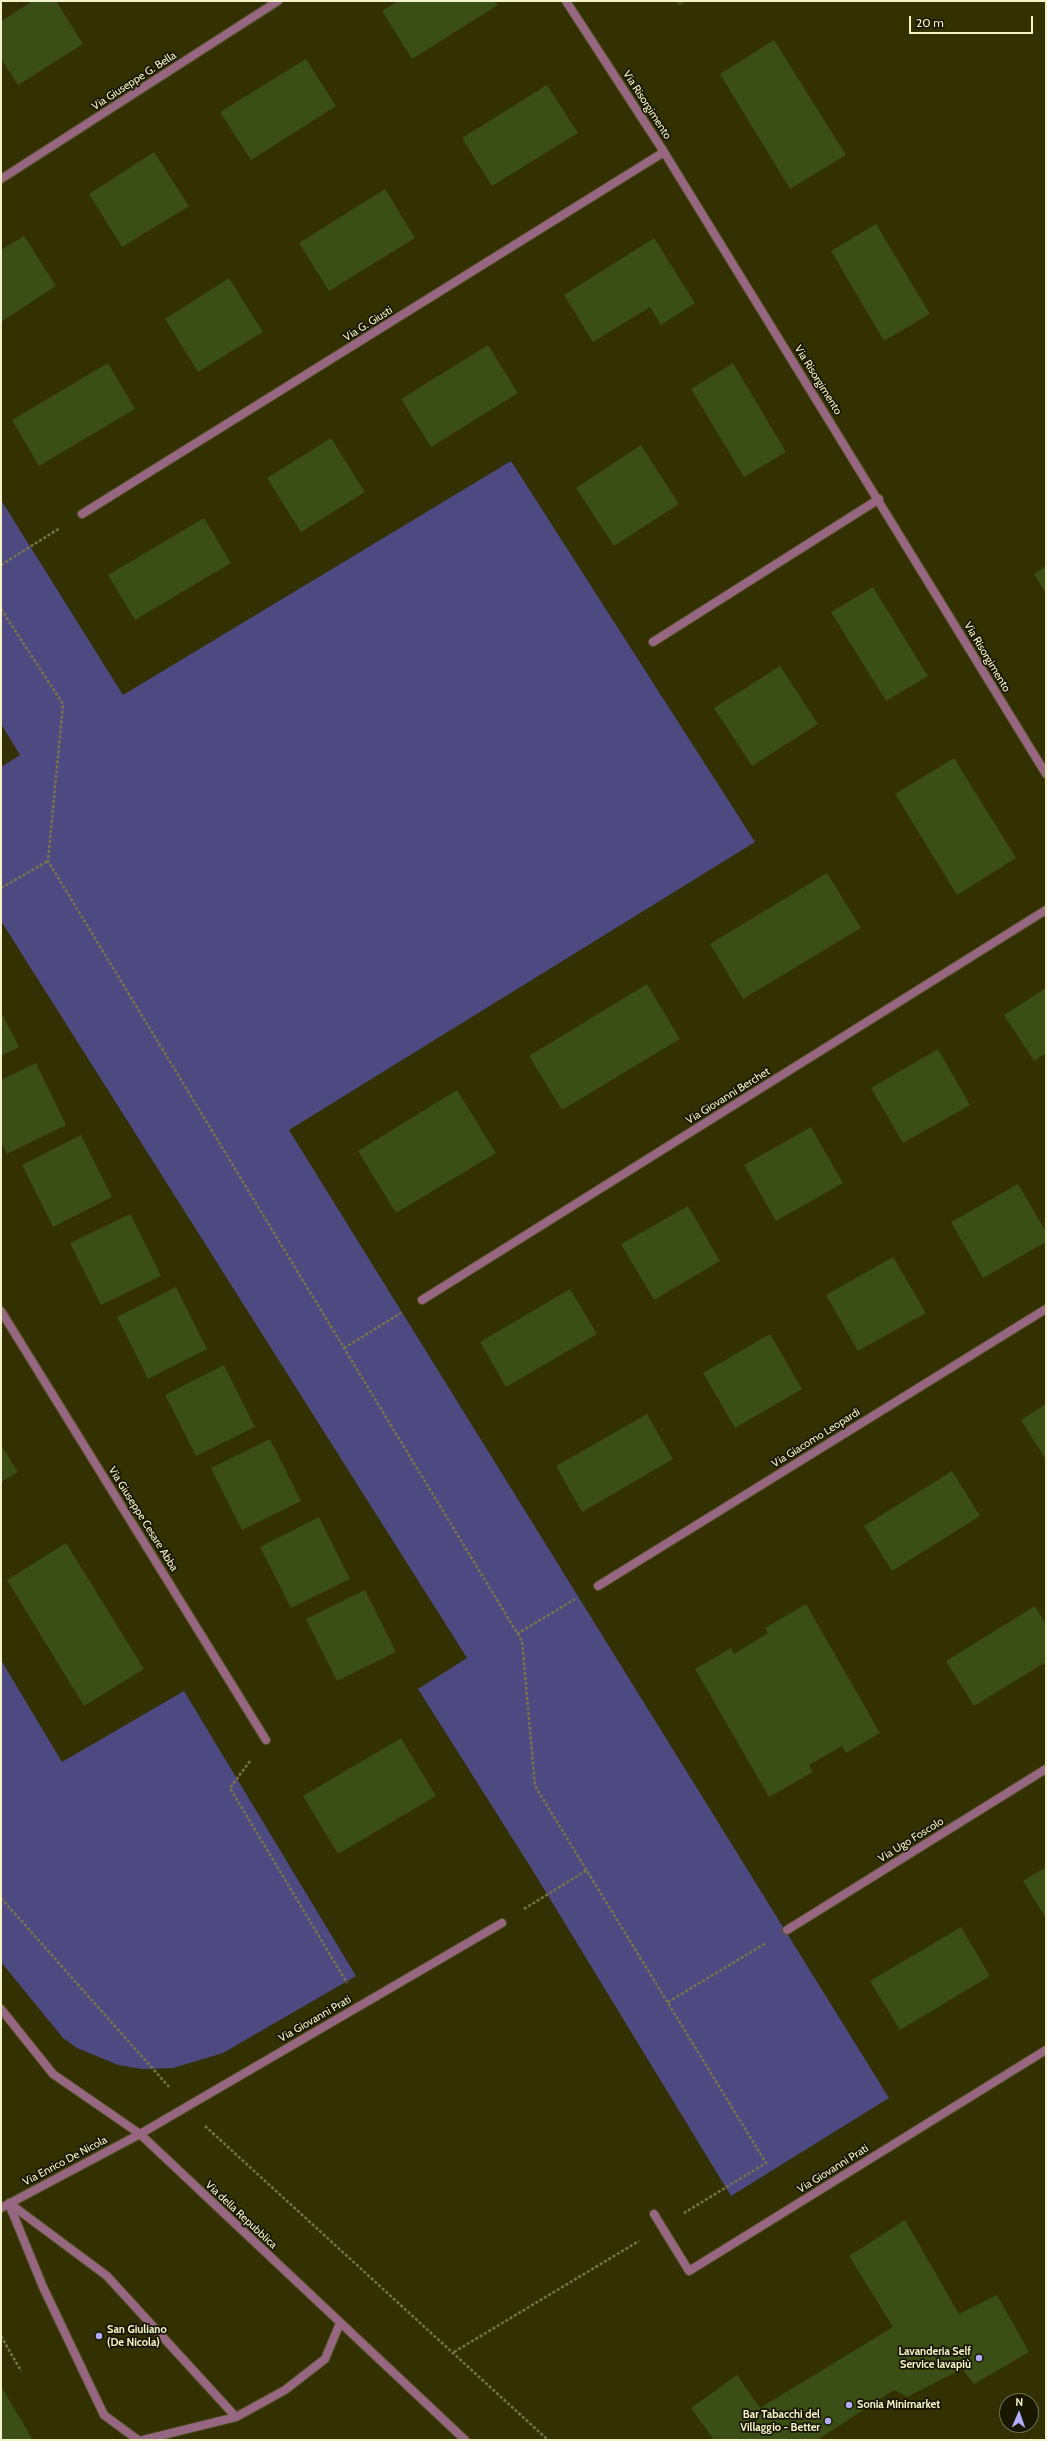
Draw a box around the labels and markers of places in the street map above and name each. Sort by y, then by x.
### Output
place label: San Giuliano (De Nicola) [107,2323,167,2349]
marker: San Giuliano (De Nicola) [94,2331,104,2341]
place label: Lavanderia Self Service lavapiù [898,2345,971,2371]
marker: Lavanderia Self Service lavapiù [974,2353,984,2363]
place label: Sonia Minimarket [857,2398,940,2412]
marker: Sonia Minimarket [844,2400,854,2410]
place label: Bar Tabacchi del Villaggio - Better [740,2408,820,2434]
marker: Bar Tabacchi del Villaggio - Better [823,2416,833,2426]

